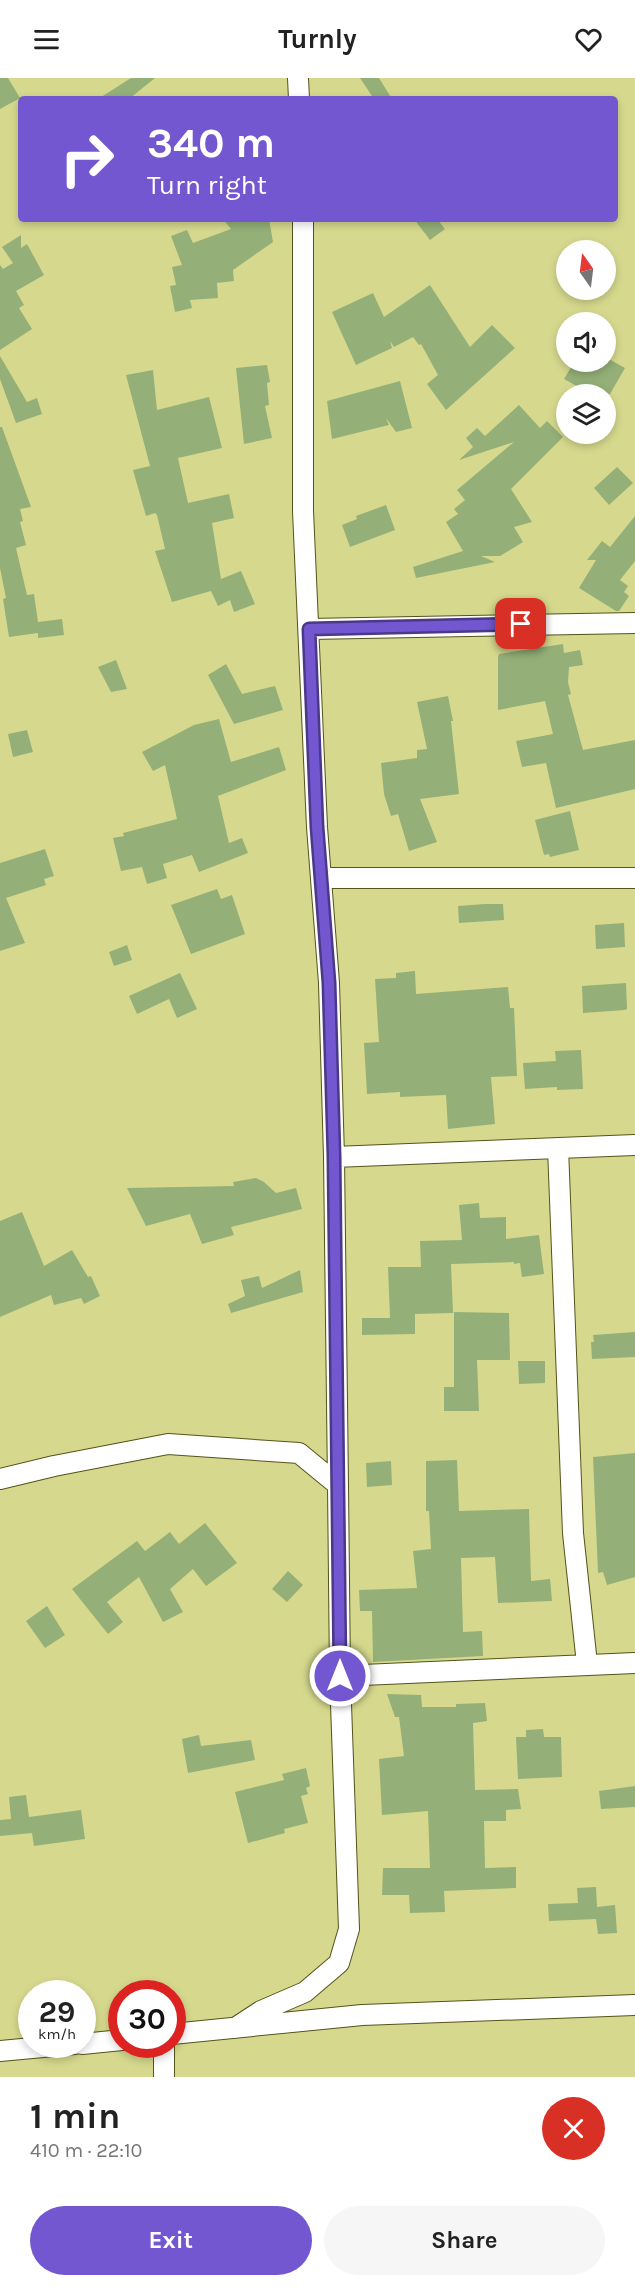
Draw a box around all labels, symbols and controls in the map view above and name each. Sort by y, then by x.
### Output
icon: menu [30,23,63,56]
text: Turnly [278,23,357,55]
icon: heart [572,23,605,56]
text: 340 m [147,118,275,168]
icon: right [48,120,126,198]
text: Turn right [147,169,267,201]
north arrow [556,240,616,300]
map controls [556,240,616,444]
button: sound [556,312,616,372]
button: layers [556,384,616,444]
pin [495,598,546,649]
icon: arrive [504,607,537,640]
position arrow [308,1644,372,1708]
speed limit sign: 30 [108,1980,186,2058]
text: 29 [39,1994,75,2030]
text: km/h [38,2025,76,2043]
text: 1 min [30,2095,120,2137]
button: close [542,2097,605,2160]
text: 410 m · 22:10 [30,2139,142,2162]
button: Exit [30,2206,312,2275]
button: Share [324,2206,605,2275]

